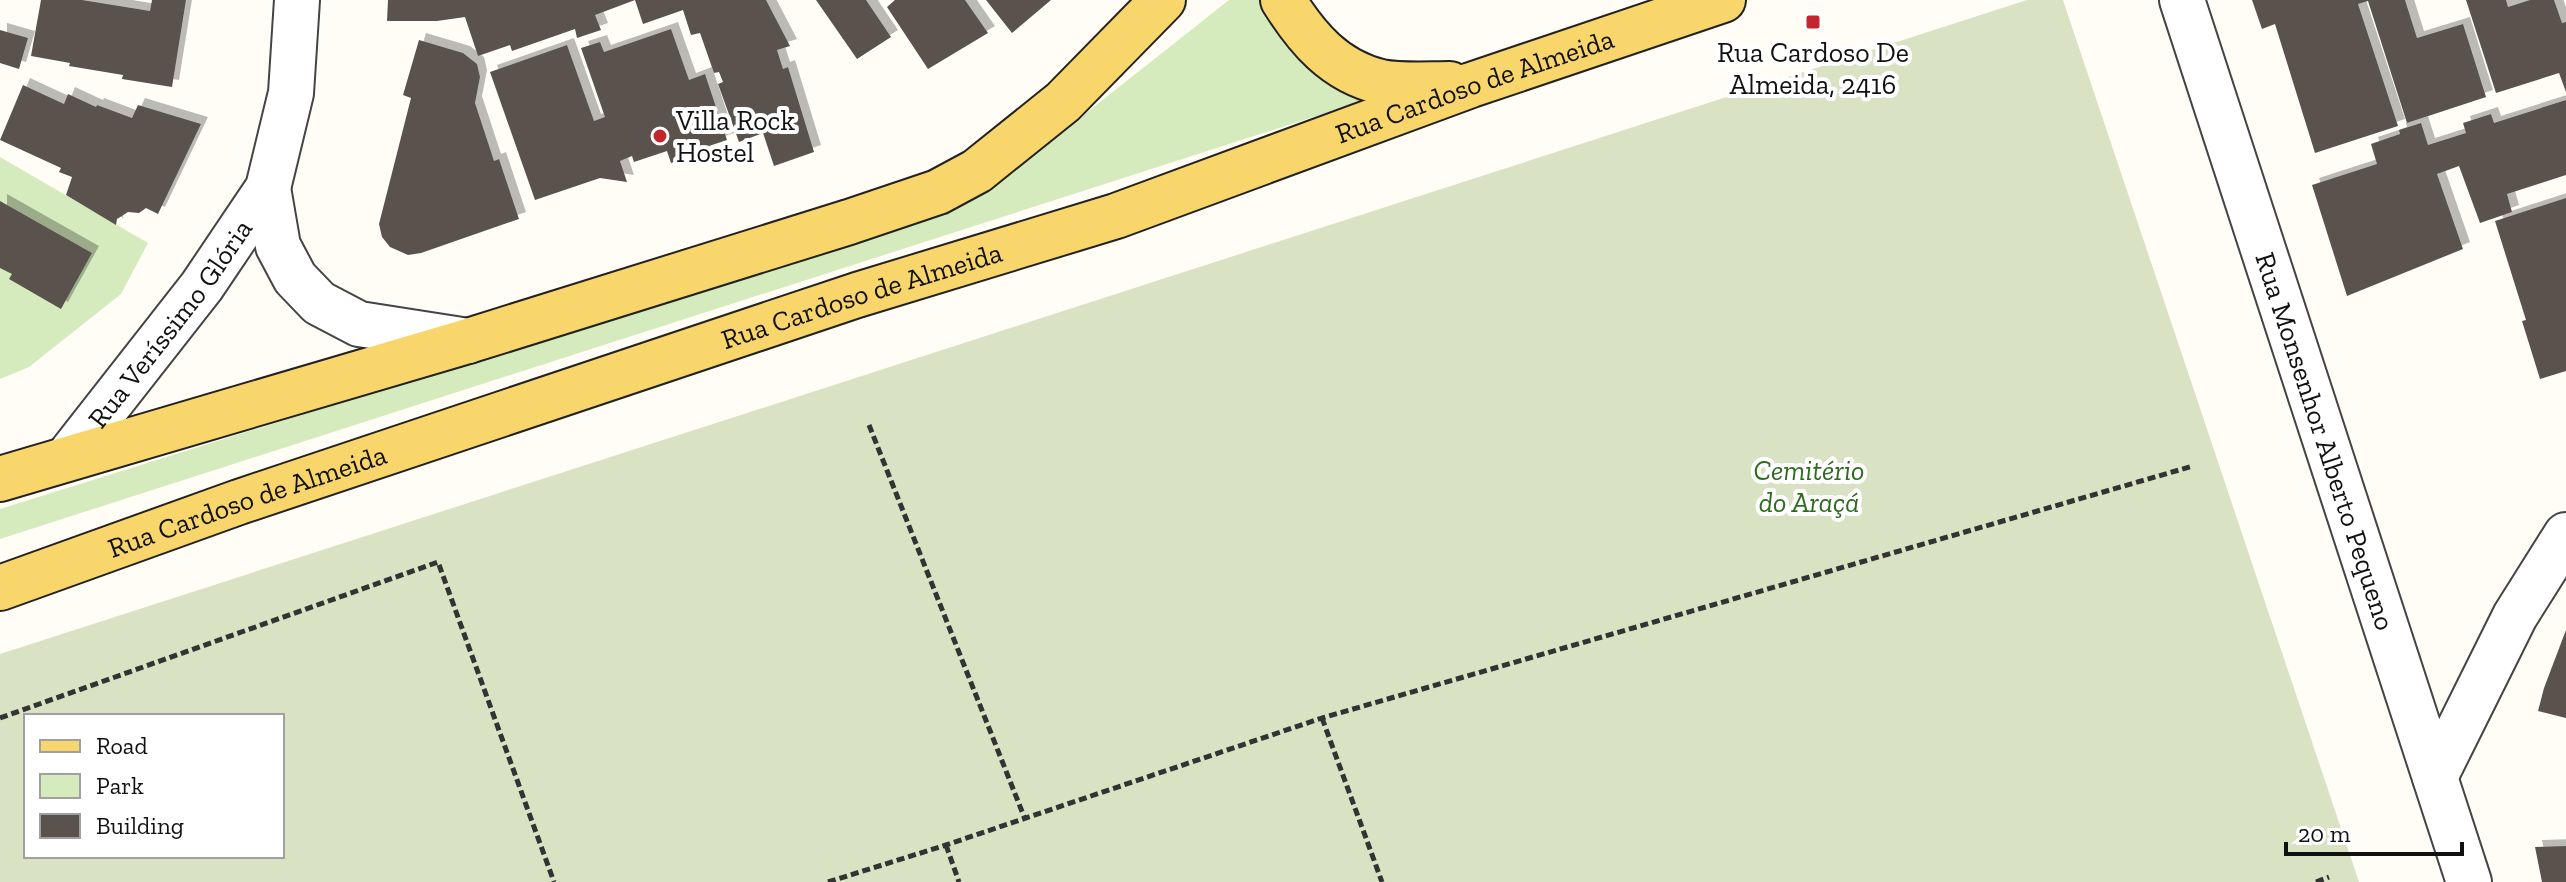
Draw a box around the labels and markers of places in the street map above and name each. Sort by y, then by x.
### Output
marker: Rua Cardoso De Almeida, 2416 [1804,13,1822,31]
place label: Rua Cardoso De Almeida, 2416 [1717,36,1909,101]
place label: Villa Rock Hostel [675,104,795,169]
marker: Villa Rock Hostel [651,127,669,145]

